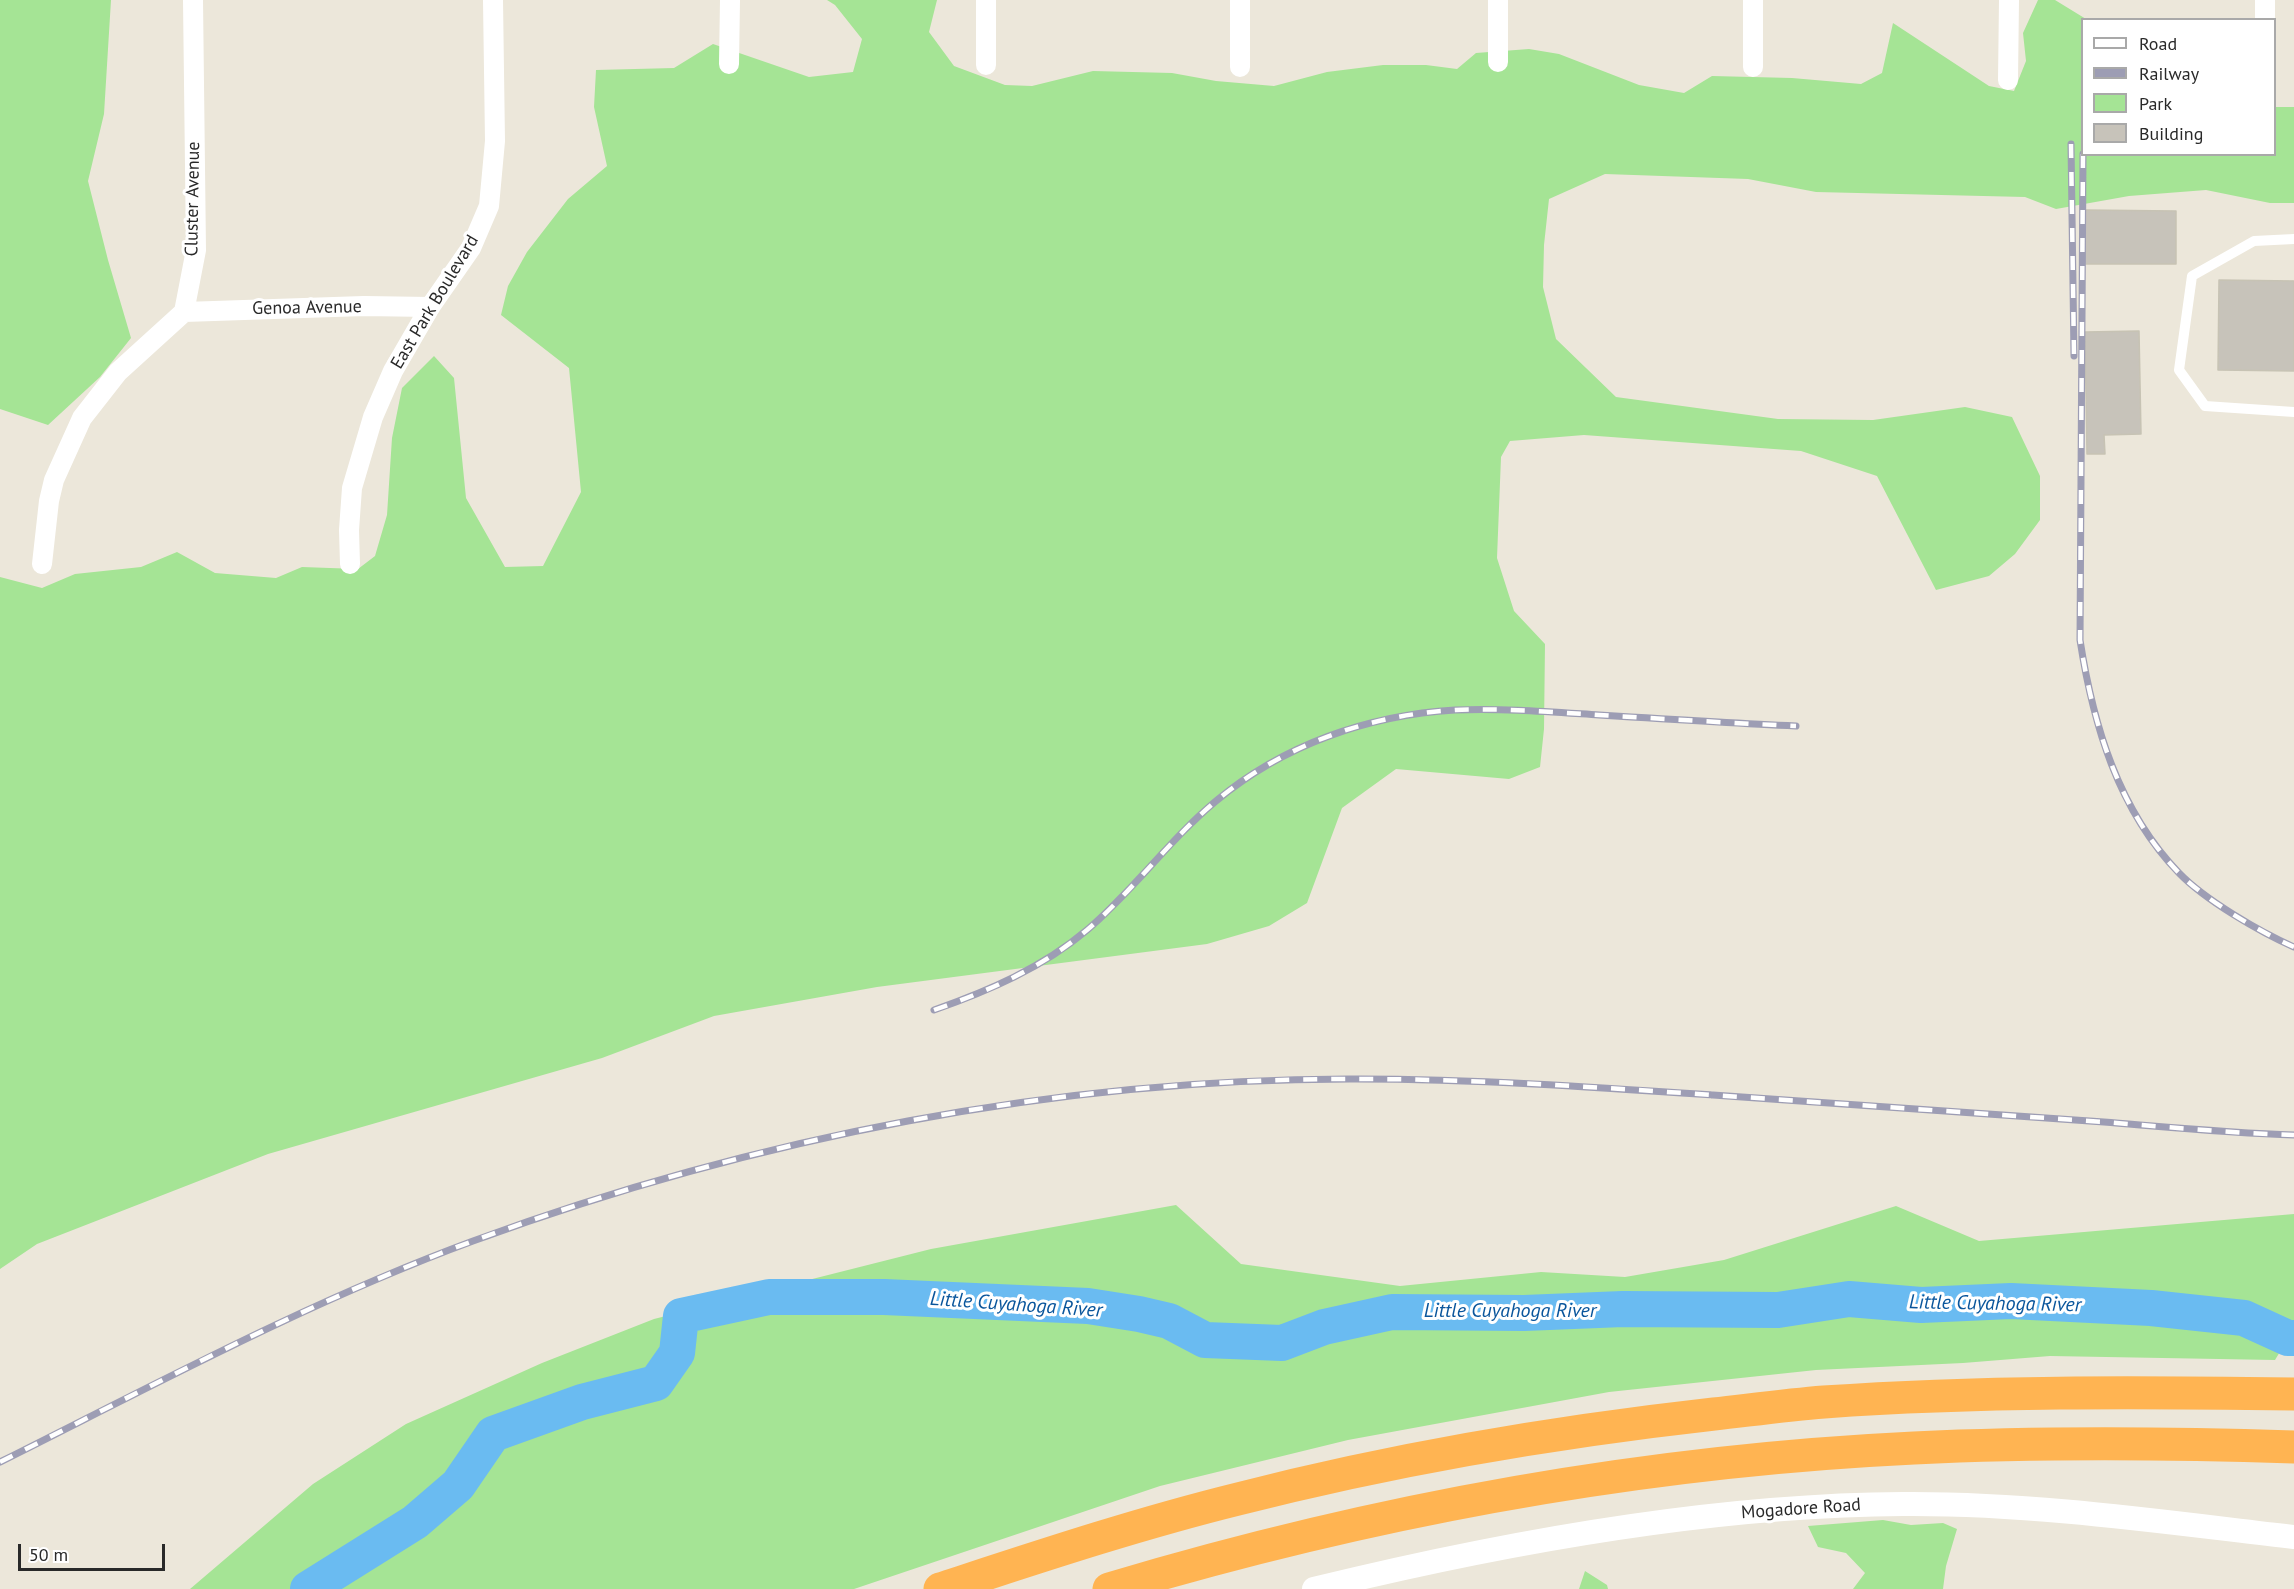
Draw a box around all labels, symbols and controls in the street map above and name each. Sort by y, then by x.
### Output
legend [2081,18,2276,156]
text: Road [2139,32,2177,55]
text: Railway [2139,62,2199,85]
text: Park [2139,92,2172,115]
text: Building [2139,122,2203,145]
street label: Cluster Avenue [181,141,205,257]
street label: East Park Boulevard [387,231,483,373]
street label: Genoa Avenue [252,296,362,320]
water label: Little Cuyahoga River [929,1287,1103,1323]
water label: Little Cuyahoga River [1909,1290,2081,1318]
water label: Little Cuyahoga River [1424,1299,1596,1323]
street label: Mogadore Road [1740,1494,1862,1524]
scale bar [21,1532,168,1570]
text: 50 m [29,1543,68,1566]

